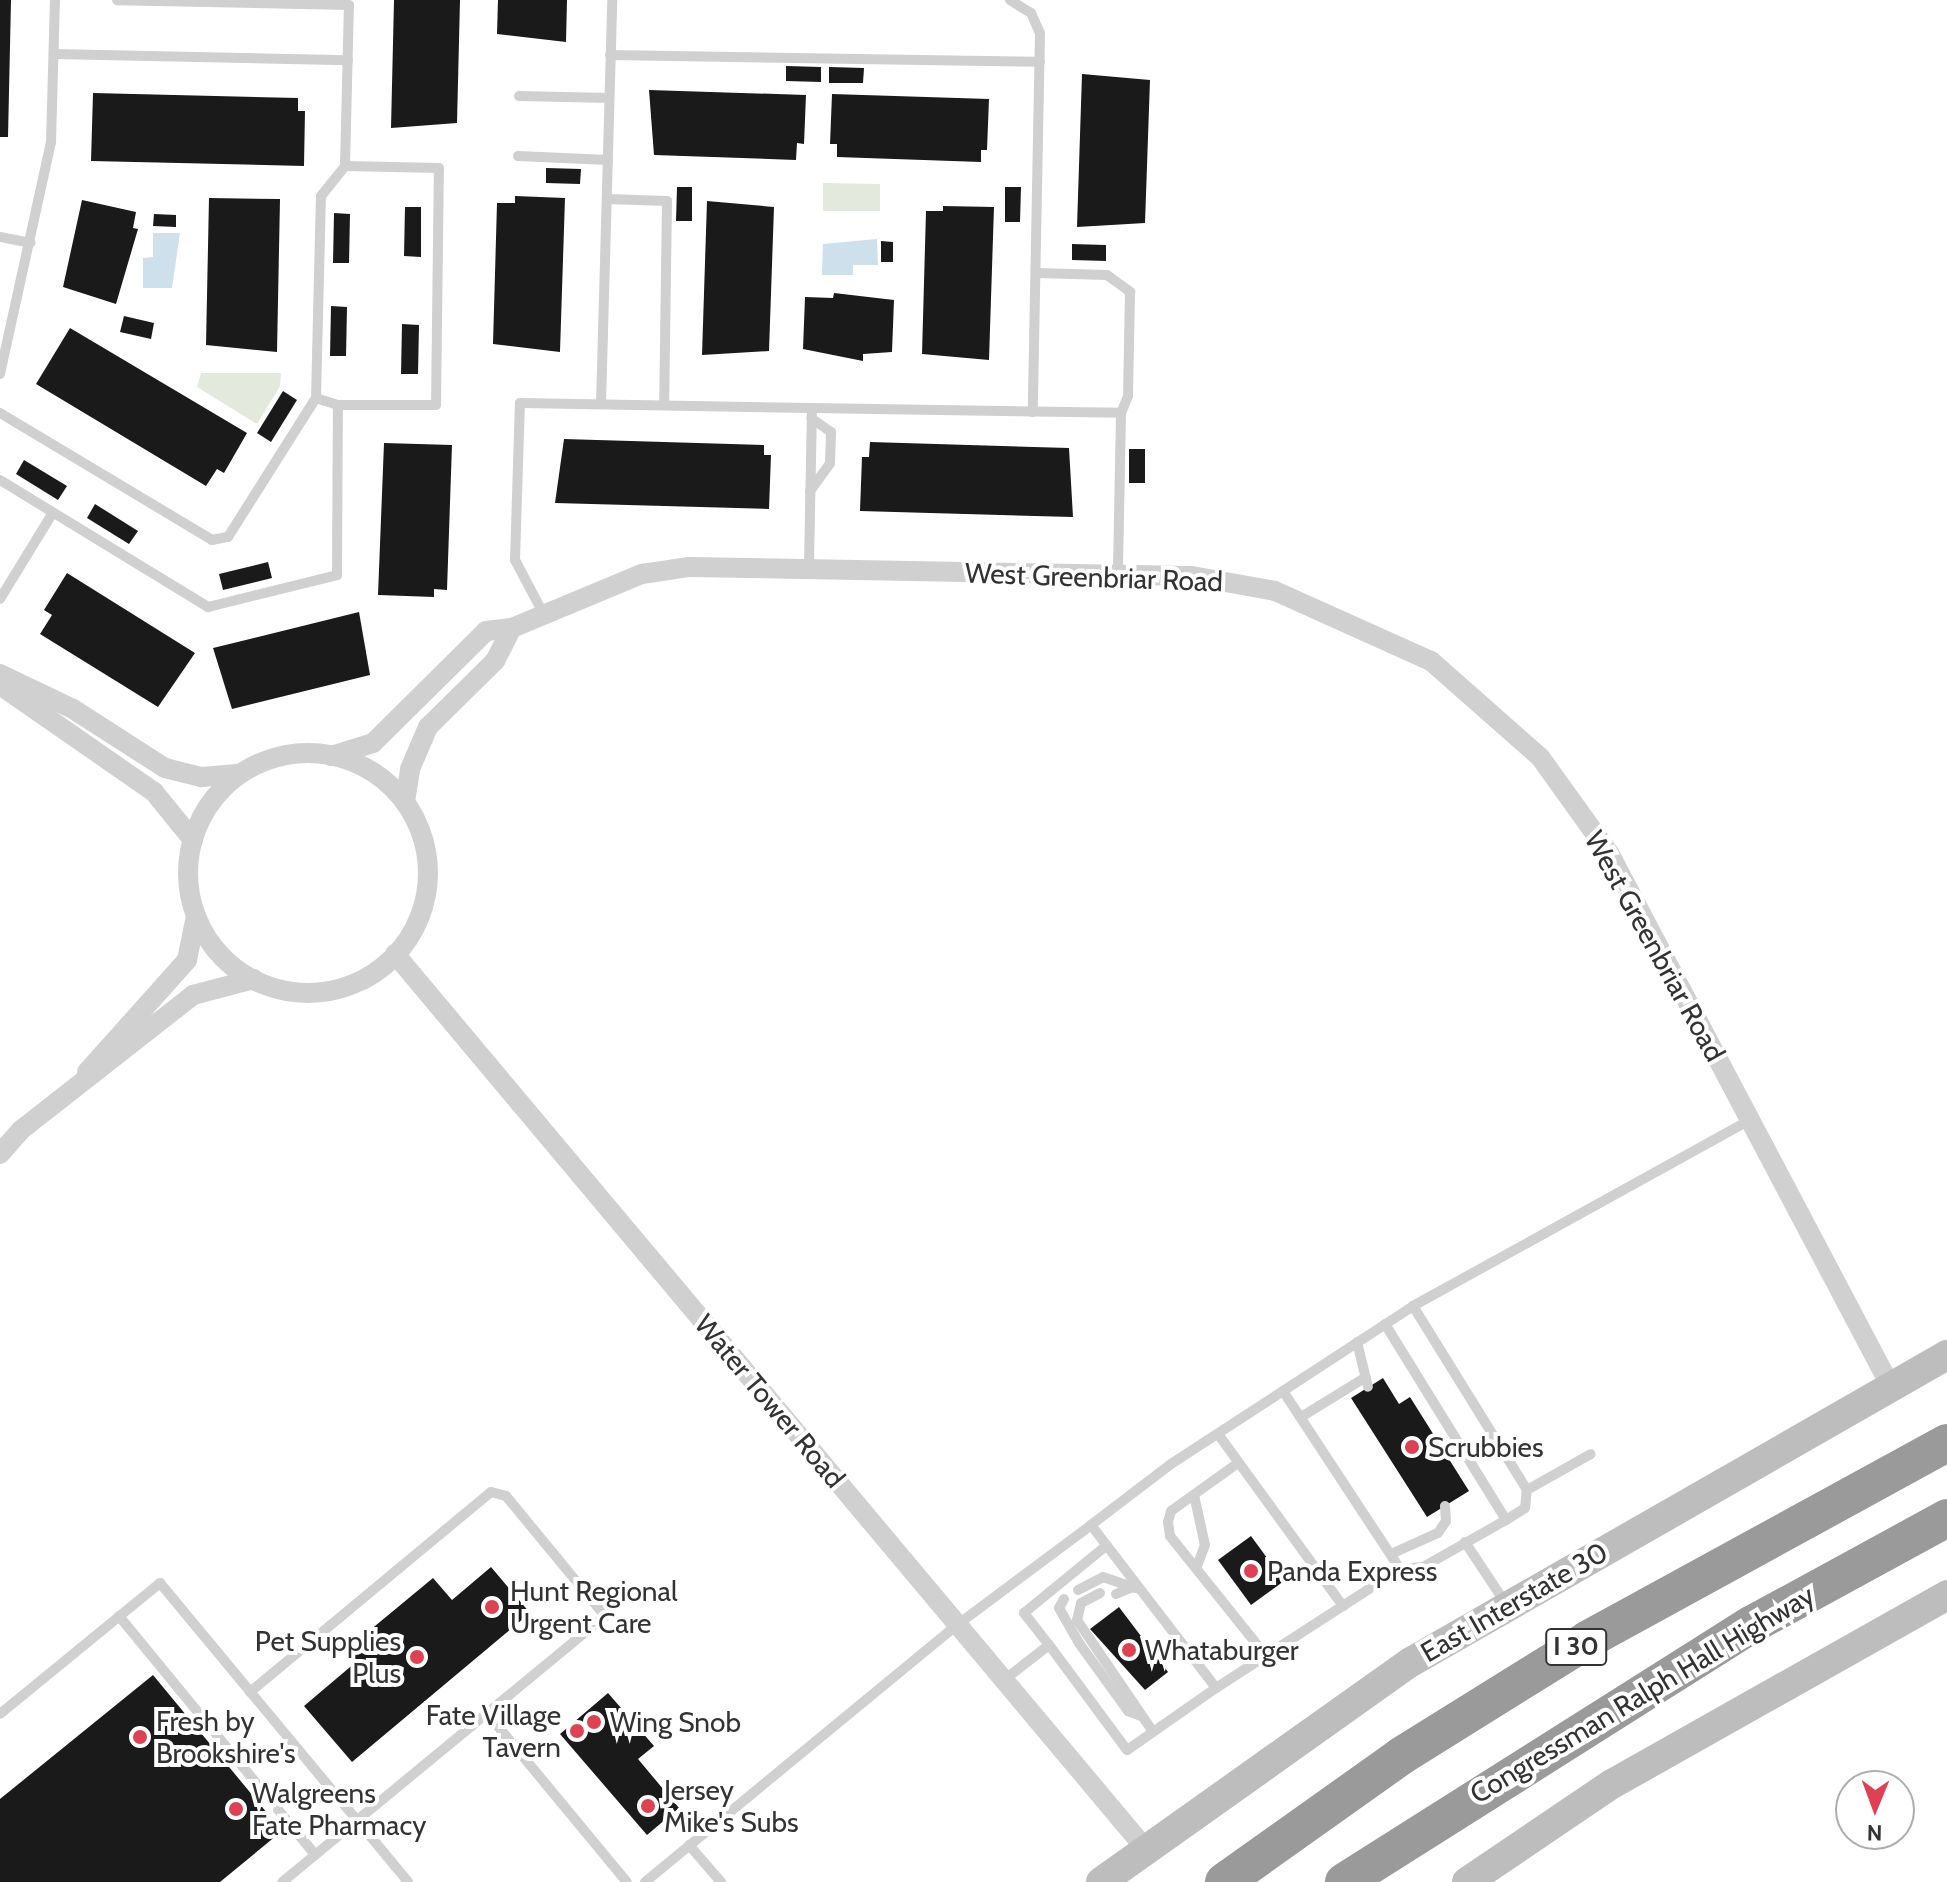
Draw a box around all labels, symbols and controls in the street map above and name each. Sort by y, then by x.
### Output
street label: West Greenbriar Road [964,556,1224,598]
street label: West Greenbriar Road [1578,825,1732,1067]
street label: Water Tower Road [688,1308,852,1494]
place label: Scrubbies [1428,1430,1544,1464]
marker: Scrubbies [1403,1438,1421,1456]
street label: East Interstate 30 [1415,1535,1613,1669]
place label: Panda Express [1267,1554,1437,1588]
marker: Panda Express [1242,1562,1260,1580]
place label: Hunt Regional Urgent Care [510,1574,677,1640]
street label: Congressman Ralph Hall Highway [1464,1578,1820,1810]
marker: Hunt Regional Urgent Care [481,1596,503,1618]
place label: Pet Supplies Plus [255,1624,401,1690]
road number: I 30 [1544,1625,1608,1669]
place label: Whataburger [1145,1633,1299,1667]
marker: Whataburger [1120,1641,1138,1659]
marker: Pet Supplies Plus [408,1648,426,1666]
place label: Fate Village Tavern [426,1698,561,1764]
place label: Fresh by Brookshire's [156,1704,296,1770]
place label: Wing Snob [610,1705,741,1739]
marker: Wing Snob [585,1713,603,1731]
marker: Fate Village Tavern [568,1722,586,1740]
marker: Fresh by Brookshire's [131,1728,149,1746]
north arrow [1835,1770,1915,1850]
place label: Jersey Mike's Subs [664,1773,799,1839]
place label: Walgreens Fate Pharmacy [252,1776,426,1842]
marker: Jersey Mike's Subs [639,1797,657,1815]
marker: Walgreens Fate Pharmacy [227,1800,245,1818]
text: N [1867,1819,1883,1846]

